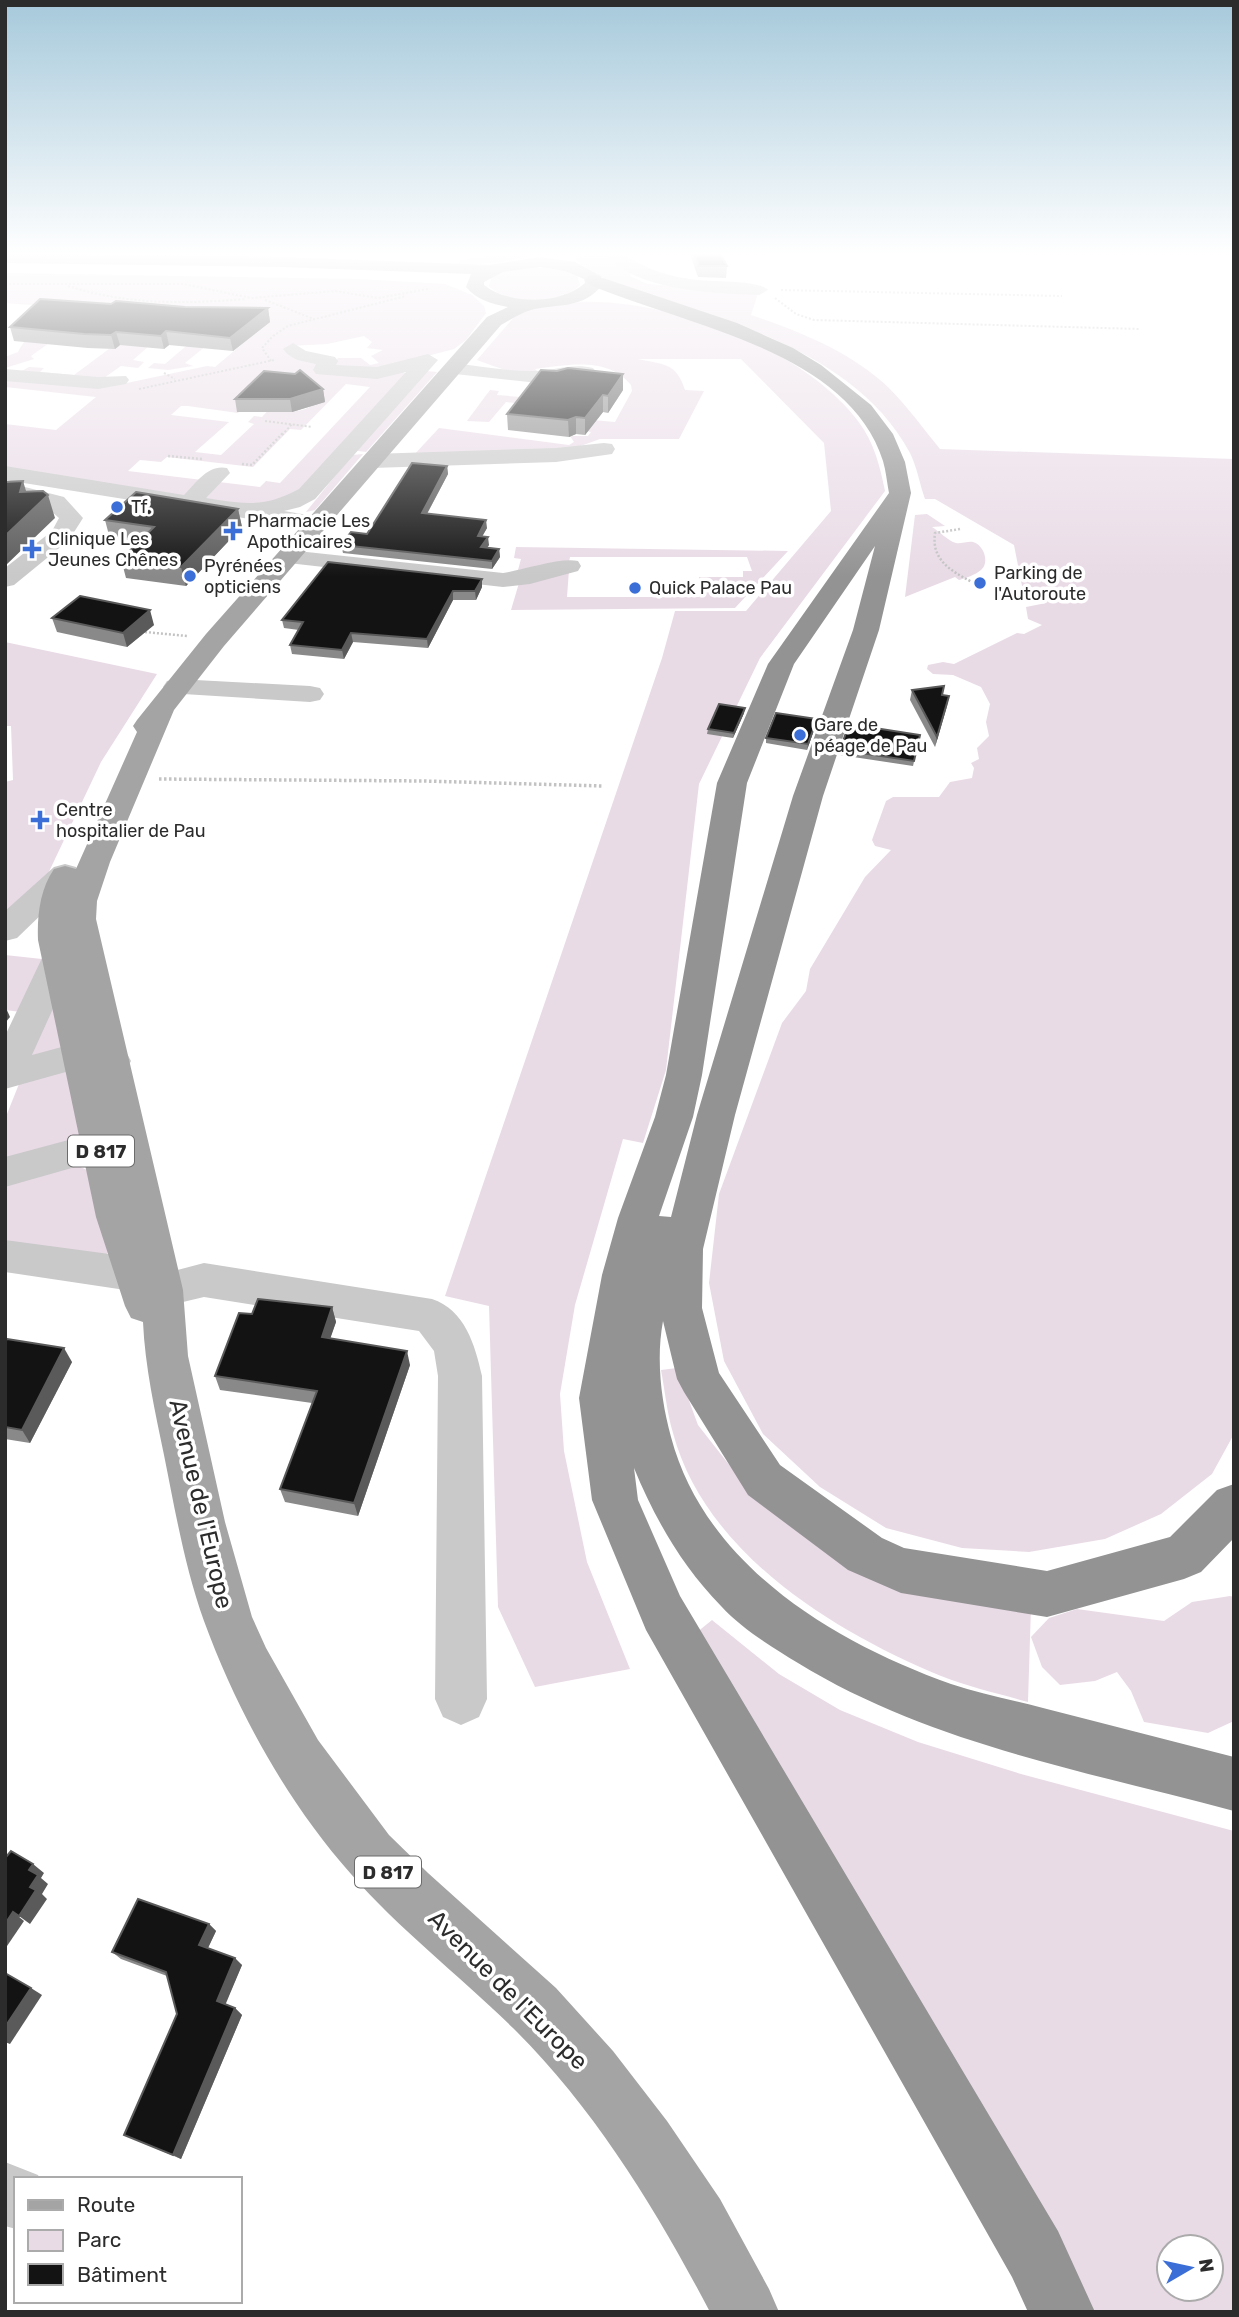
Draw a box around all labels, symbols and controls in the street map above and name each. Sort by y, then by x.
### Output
place label: Tf. [131,496,151,518]
marker: Tf. [109,499,125,515]
place label: Pharmacie Les Apothicaires [247,510,370,553]
marker: Pharmacie Les Apothicaires [225,523,241,539]
place label: Clinique Les Jeunes Chênes [48,528,178,571]
marker: Clinique Les Jeunes Chênes [22,539,42,559]
place label: Pyrénées opticiens [204,555,282,598]
place label: Parking de l'Autoroute [994,562,1086,605]
marker: Pyrénées opticiens [182,568,198,584]
marker: Parking de l'Autoroute [972,575,988,591]
place label: Quick Palace Pau [649,577,792,599]
marker: Quick Palace Pau [627,580,643,596]
place label: Gare de péage de Pau [814,714,927,757]
marker: Gare de péage de Pau [792,727,808,743]
place label: Centre hospitalier de Pau [56,799,206,842]
marker: Centre hospitalier de Pau [30,810,50,830]
road number: D 817 [68,1135,134,1166]
street label: Avenue de l'Europe [163,1397,239,1611]
road number: D 817 [355,1856,421,1888]
street label: Avenue de l'Europe [422,1904,594,2076]
legend [14,2177,242,2303]
text: Route [77,2192,135,2217]
text: Parc [77,2227,121,2252]
north arrow [1155,2233,1225,2303]
text: N [1194,2257,1219,2274]
text: Bâtiment [77,2262,167,2287]

